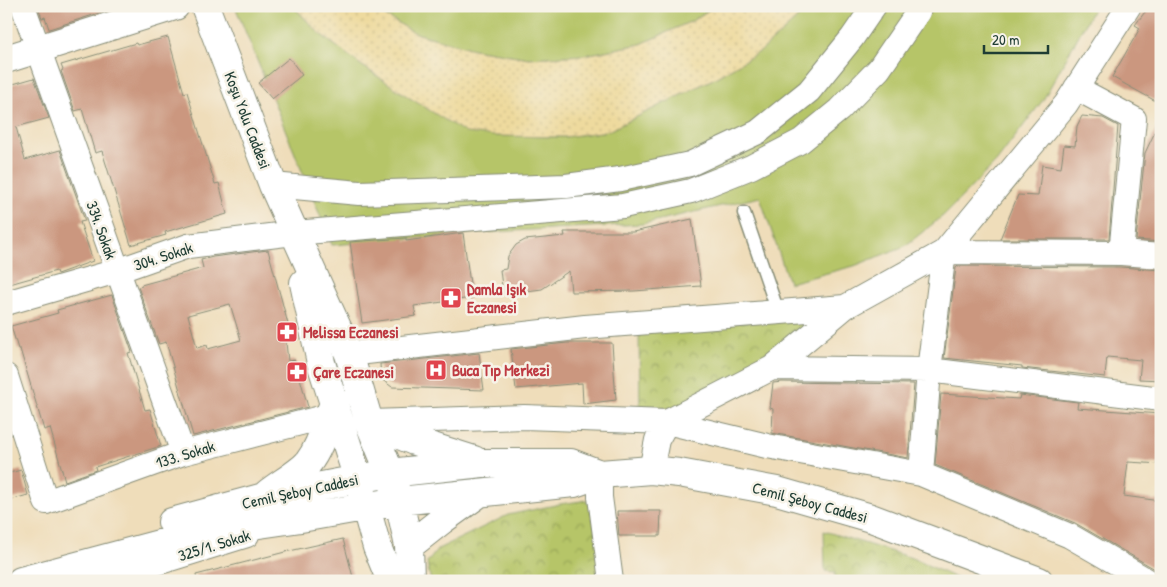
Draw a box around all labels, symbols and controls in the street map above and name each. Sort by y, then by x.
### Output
scale bar [984,22,1048,54]
text: 20 m [992,29,1019,50]
street label: Koşu Yolu Caddesi [219,68,277,172]
street label: 334. Sokak [81,198,123,263]
street label: 304. Sokak [131,236,196,276]
place label: Damla Işık Eczanesi [467,278,526,318]
pharmacy icon: Damla Işık Eczanesi [439,286,463,310]
pharmacy icon: Melissa Eczanesi [275,320,299,344]
place label: Melissa Eczanesi [303,321,399,343]
hospital icon: Buca Tıp Merkezi [424,358,448,382]
place label: Buca Tıp Merkezi [452,359,550,382]
pharmacy icon: Çare Eczanesi [285,360,309,384]
place label: Çare Eczanesi [313,361,394,383]
street label: 133. Sokak [153,435,218,473]
street label: Cemil Şeboy Caddesi [240,468,360,514]
street label: Cemil Şeboy Caddesi [750,476,870,528]
street label: 325/1. Sokak [175,523,253,566]

